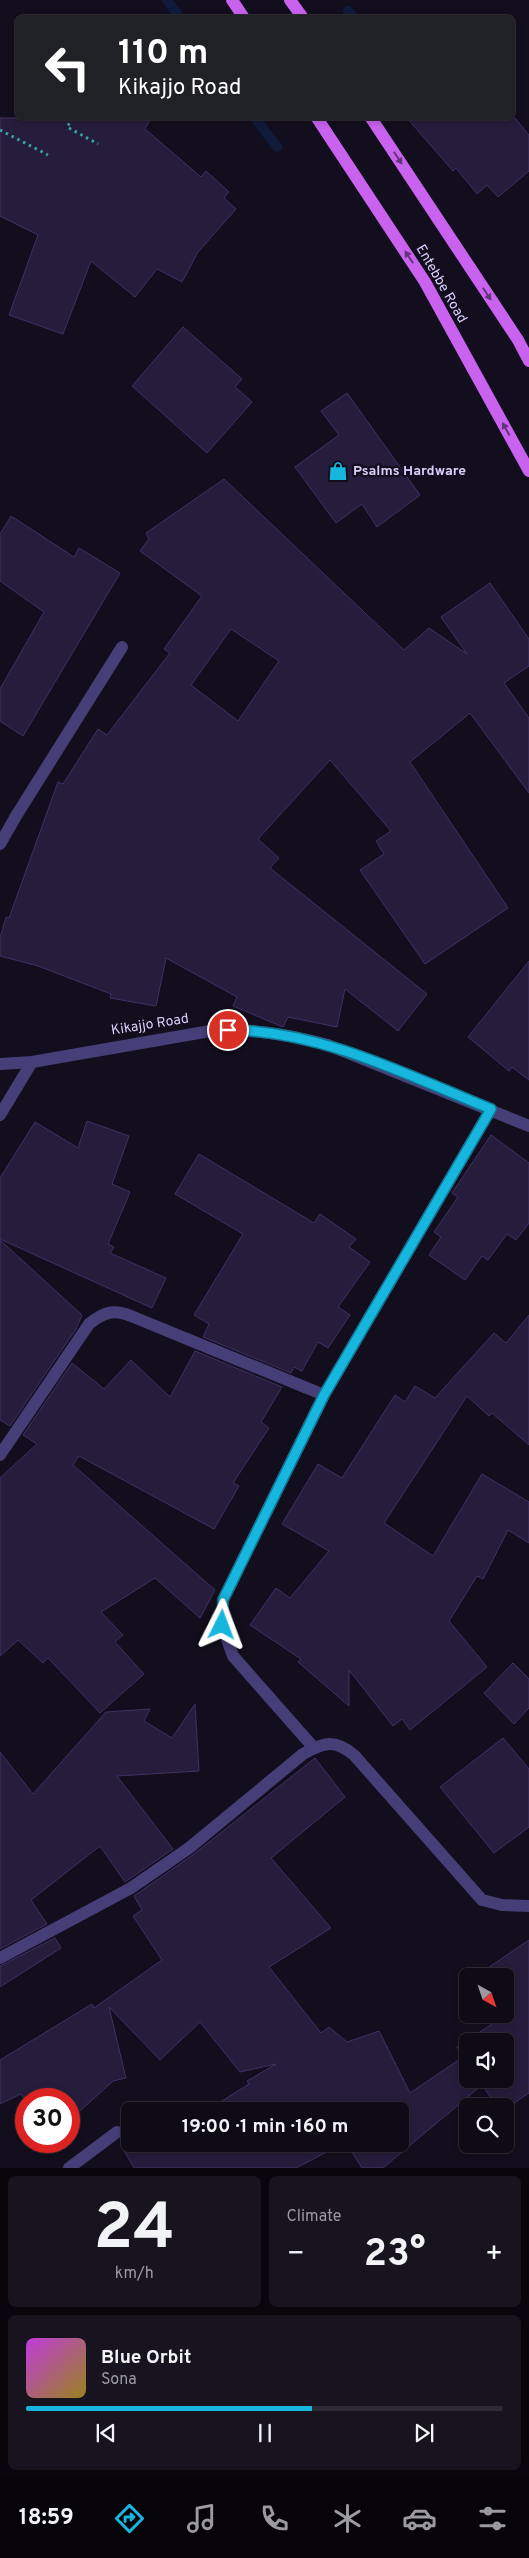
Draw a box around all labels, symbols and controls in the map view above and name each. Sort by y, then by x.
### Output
text: 110 m [118,32,208,76]
icon: left [35,35,100,100]
text: Kikajjo Road [118,75,241,102]
one-way arrow [393,151,403,165]
street label: Entebbe Road [412,242,470,326]
one-way arrow [404,250,413,263]
one-way arrow [483,287,492,301]
one-way arrow [501,422,510,435]
shop icon: Psalms Hardware [327,460,349,482]
place label: Psalms Hardware [353,463,466,480]
pin [207,1009,249,1051]
street label: Kikajjo Road [110,1010,190,1040]
icon: arrive [214,1016,242,1044]
position arrow [195,1598,247,1650]
north arrow [459,1968,514,2022]
map controls [459,1968,514,2153]
button: sound [459,2033,514,2088]
speed limit sign: 30 [15,2088,80,2153]
button: search [459,2098,514,2153]
text: 19:00 · 1 min · 160 m [182,2115,348,2139]
text: 24 [93,2190,175,2272]
text: Climate [287,2207,341,2227]
text: 23° [364,2231,426,2280]
text: − [287,2237,305,2273]
text: + [485,2237,503,2273]
text: km/h [115,2264,154,2284]
text: Blue Orbit [101,2346,191,2370]
text: Sona [101,2370,137,2390]
icon: previous [92,2419,120,2447]
icon: pause [251,2419,279,2447]
icon: next [410,2419,438,2447]
icon: directions [112,2501,147,2536]
icon: music [184,2501,219,2536]
icon: phone [257,2501,292,2536]
icon: climate [330,2501,365,2536]
icon: car [402,2501,437,2536]
icon: filters [475,2501,510,2536]
text: 18:59 [19,2505,74,2532]

